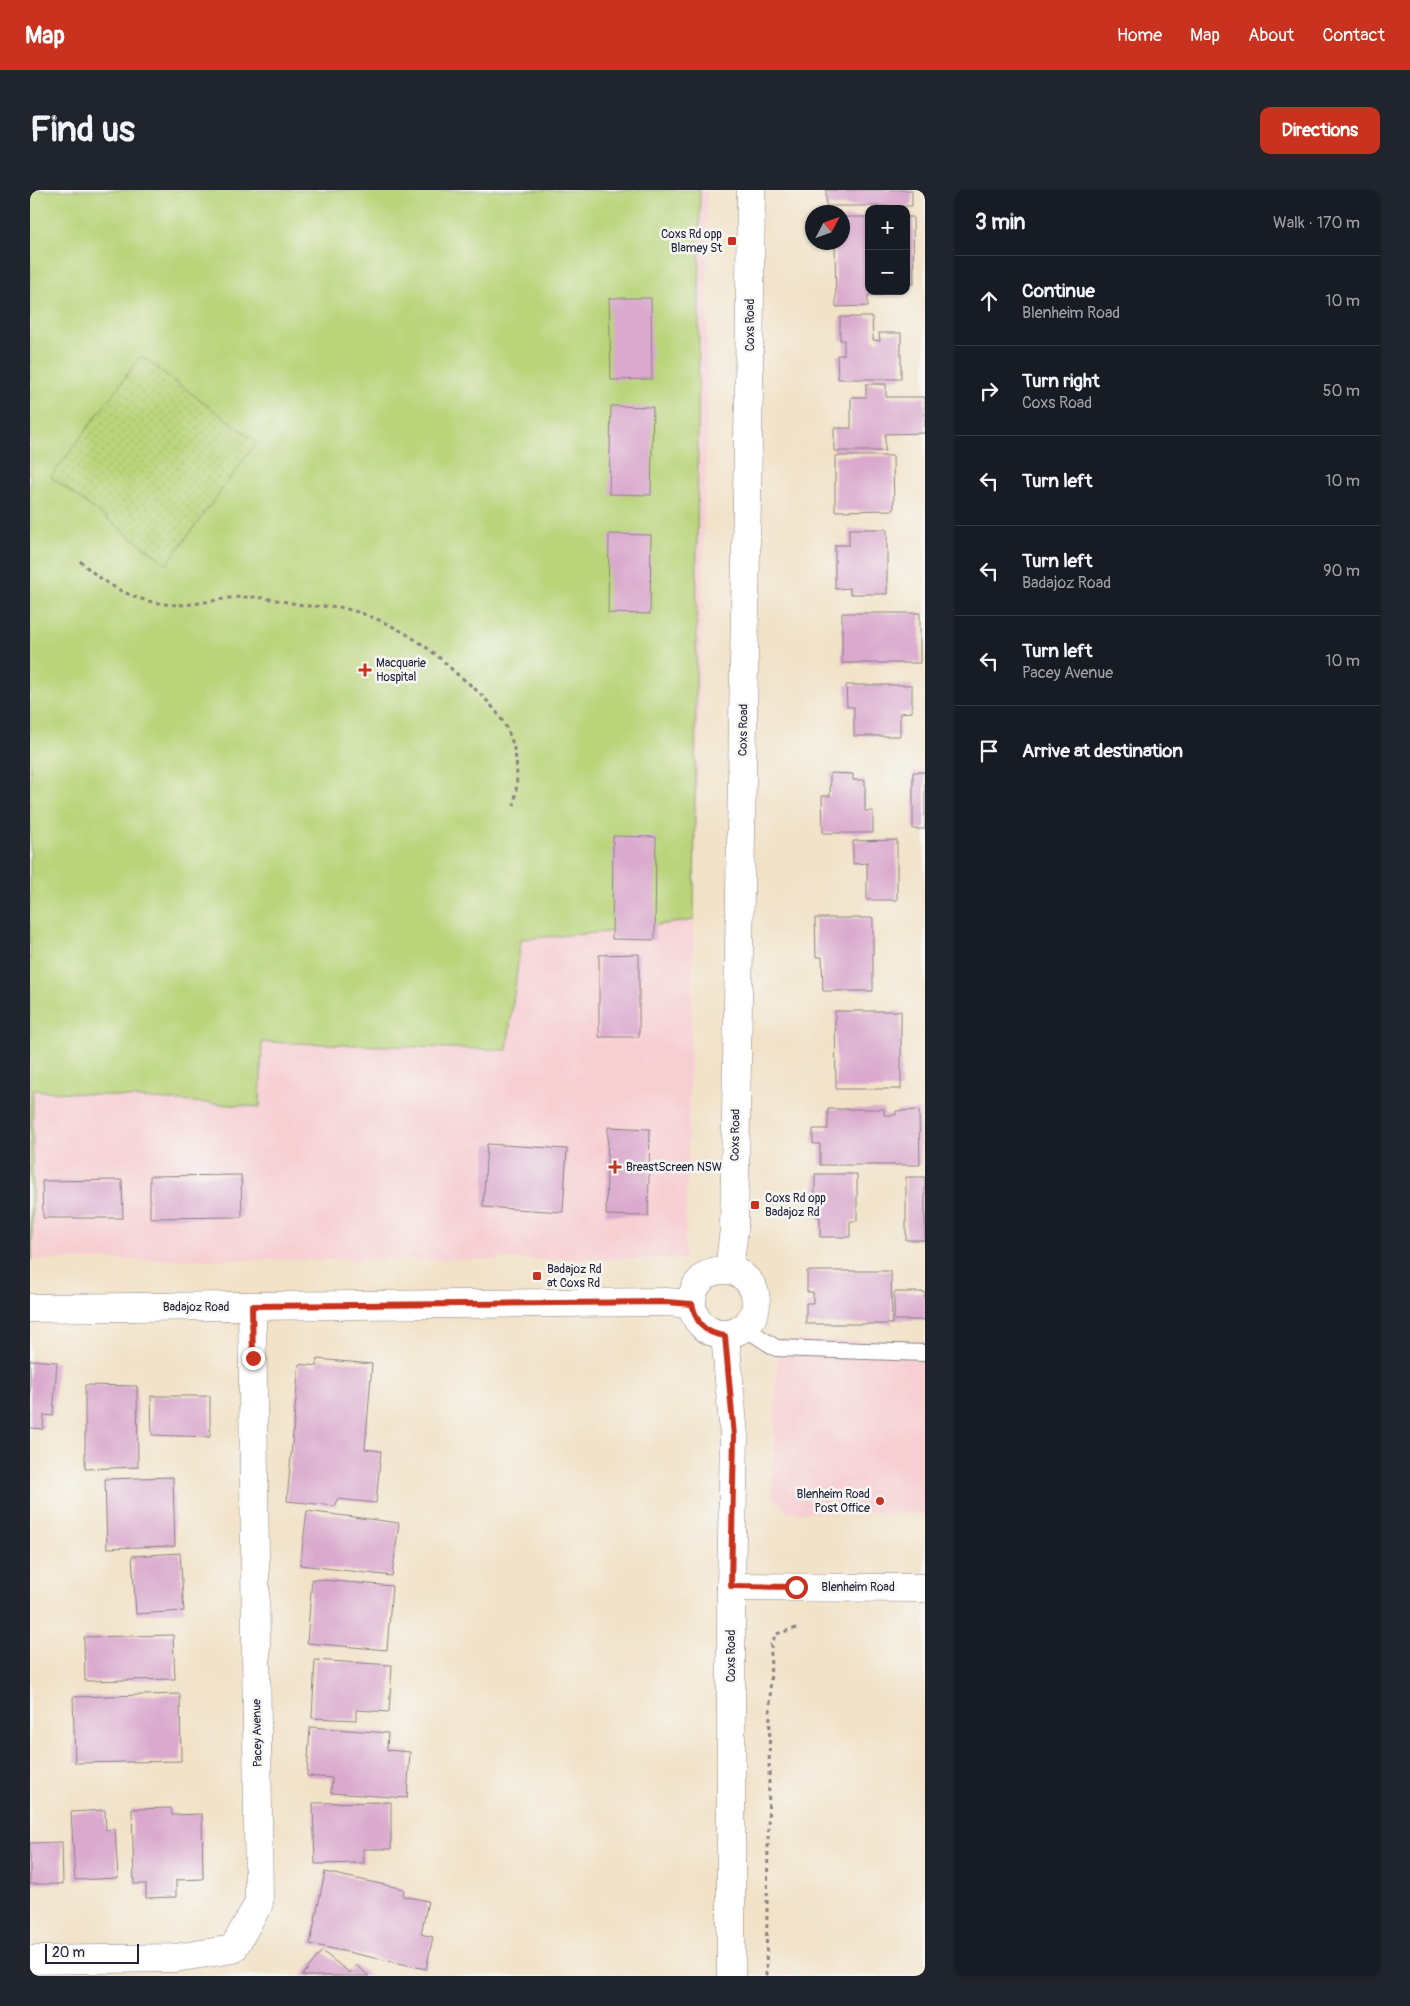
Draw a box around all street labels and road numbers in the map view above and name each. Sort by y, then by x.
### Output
street label: Coxs Road [743,299,758,351]
street label: Coxs Road [736,703,751,756]
street label: Coxs Road [728,1108,743,1161]
street label: Badajoz Road [163,1300,229,1315]
street label: Blenheim Road [821,1580,895,1595]
street label: Coxs Road [724,1630,739,1682]
street label: Pacey Avenue [249,1699,266,1767]

